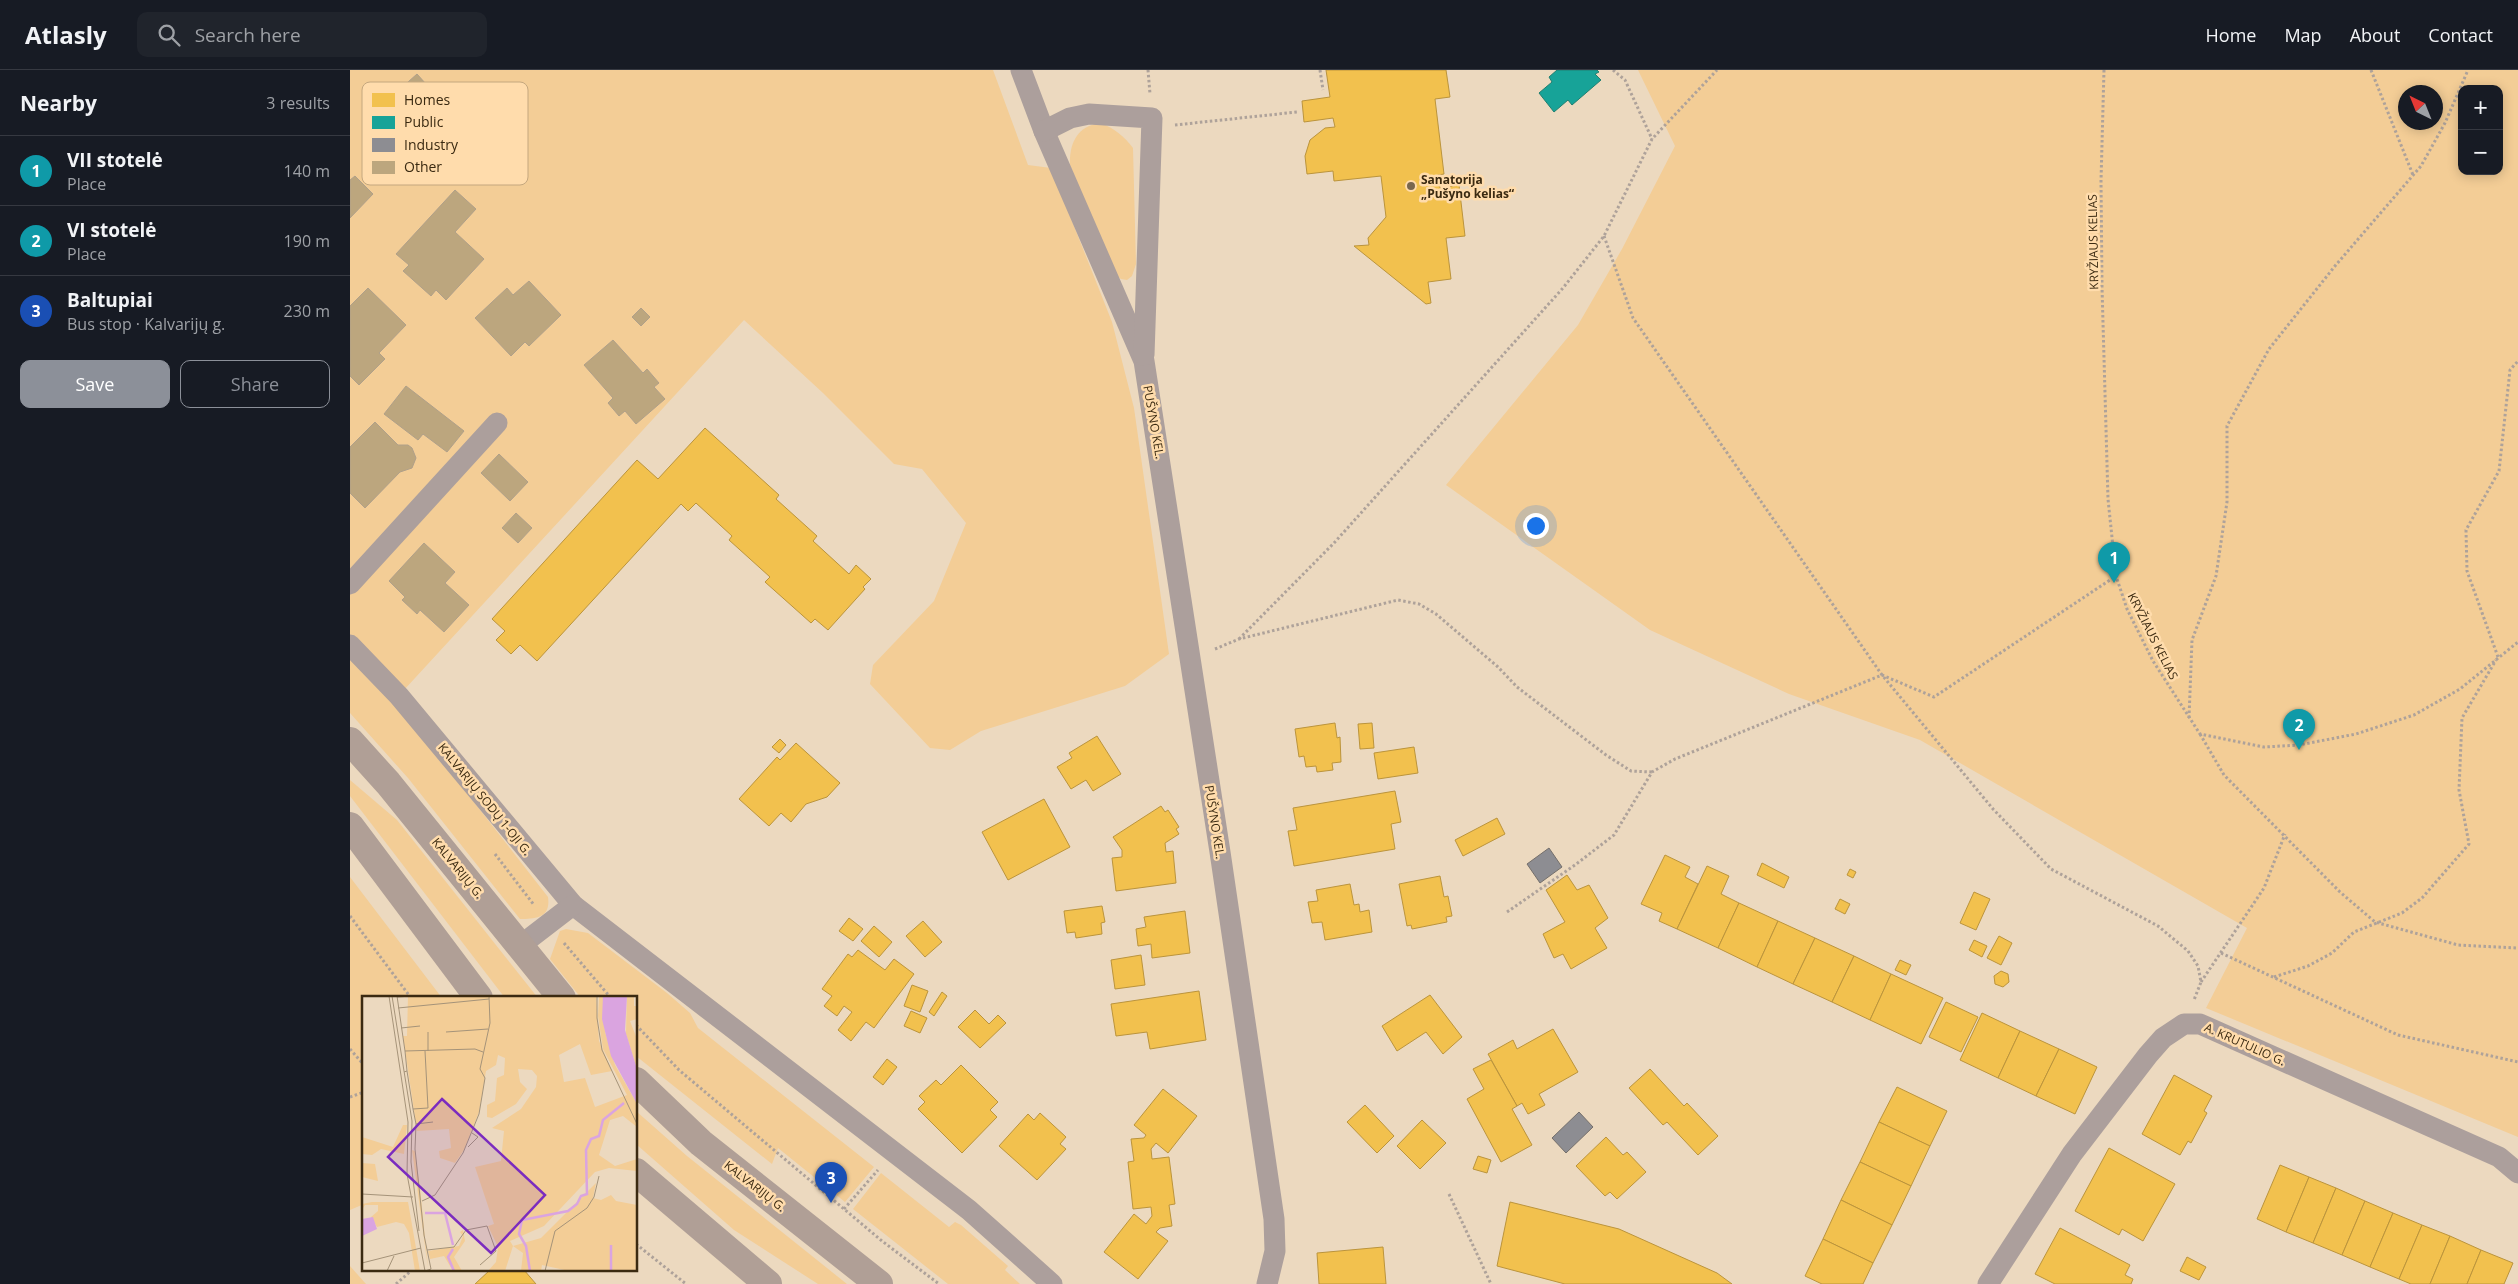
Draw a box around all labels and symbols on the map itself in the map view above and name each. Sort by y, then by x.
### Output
legend [362,82,528,185]
north arrow [2398,85,2443,130]
text: Homes [404,90,451,109]
text: Public [404,112,444,131]
text: Industry [404,135,459,154]
text: Other [404,157,442,176]
place label: Sanatorija „Pušyno kelias“ [1421,171,1515,202]
marker: Sanatorija „Pušyno kelias“ [1405,180,1417,192]
street label: KRYŽIAUS KELIAS [2084,194,2102,290]
street label: PUŠYNO KEL. [1139,384,1169,460]
your location [1523,513,1549,539]
pin: 1 [2098,542,2130,583]
street label: KRYŽIAUS KELIAS [2124,590,2182,682]
pin: 2 [2283,709,2315,750]
street label: KALVARIJŲ SODŲ 1-OJI G. [434,739,536,859]
street label: PUŠYNO KEL. [1201,784,1229,860]
street label: KALVARIJŲ G. [428,834,488,902]
inset map [362,996,638,1272]
street label: A. KRUTULIO G. [2202,1019,2288,1069]
street label: KALVARIJŲ G. [721,1157,789,1215]
pin: 3 [815,1162,847,1203]

